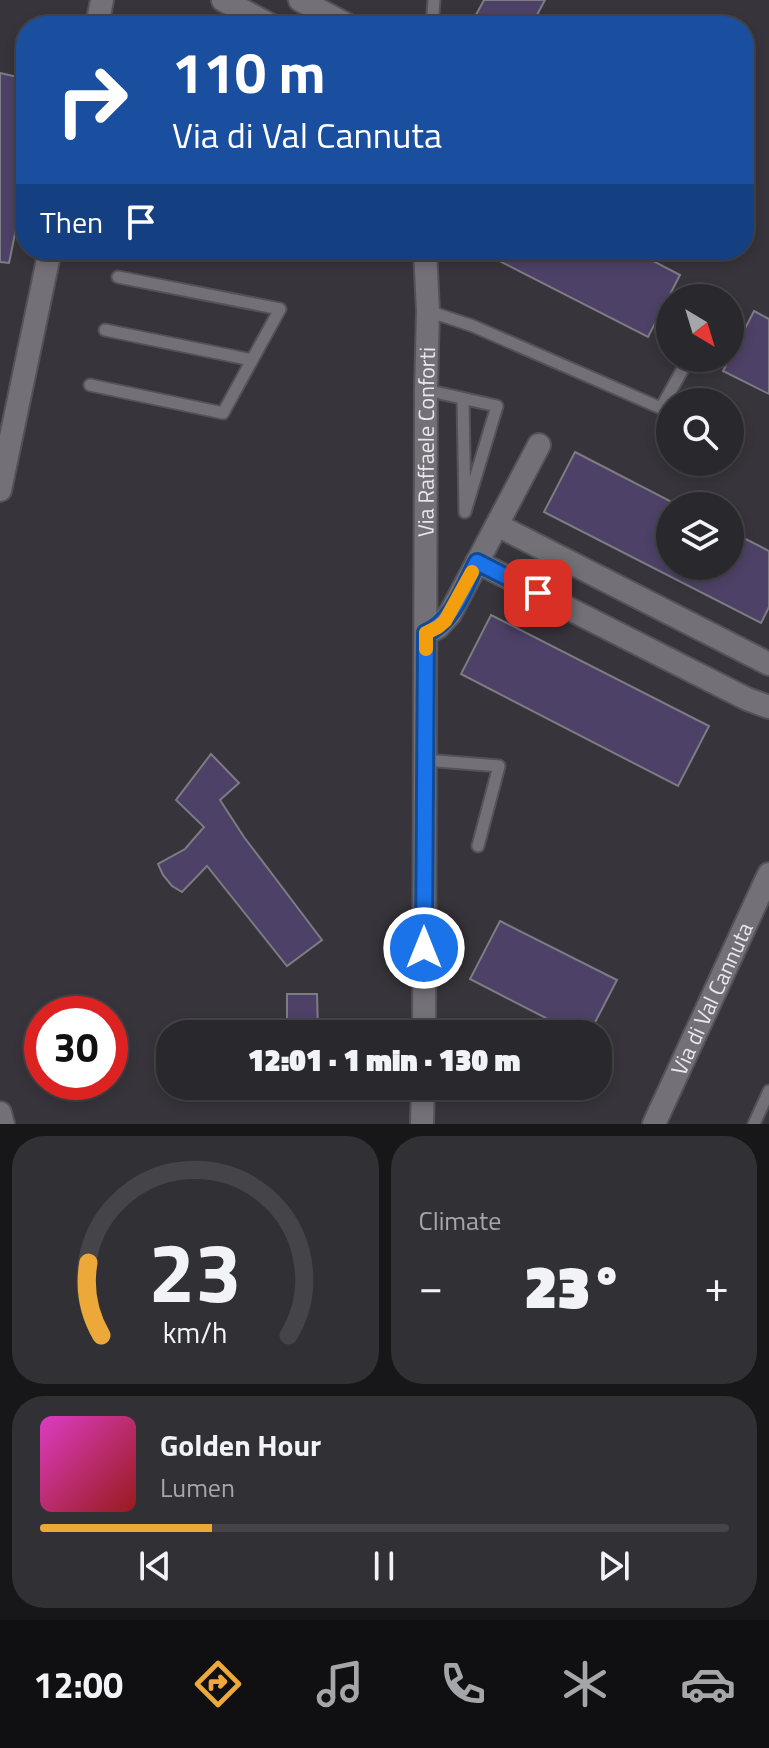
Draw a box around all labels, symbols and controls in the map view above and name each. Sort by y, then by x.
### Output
text: 110 m [172,30,325,115]
icon: right [40,48,144,152]
text: Via di Val Cannuta [172,107,442,162]
text: Then [40,199,103,245]
icon: arrive [119,200,163,244]
north arrow [656,284,744,372]
map controls [656,284,744,580]
street label: Via Raffaele Conforti [409,347,444,537]
button: search [656,388,744,476]
button: layers [656,492,744,580]
pin [504,559,572,627]
icon: arrive [516,571,560,615]
position arrow [382,906,466,990]
street label: Via di Val Cannuta [662,917,762,1081]
speed limit sign: 30 [24,996,128,1100]
text: 12:01 · 1 min · 130 m [248,1037,520,1083]
text: Climate [419,1201,501,1240]
text: 23 [149,1208,242,1334]
text: 23° [524,1240,623,1331]
text: − [419,1252,443,1319]
text: + [704,1252,729,1319]
text: km/h [163,1311,228,1354]
text: Golden Hour [160,1422,321,1468]
text: Lumen [160,1468,235,1507]
icon: previous [133,1544,177,1588]
icon: pause [362,1544,406,1588]
icon: next [592,1544,636,1588]
icon: directions [190,1656,246,1712]
icon: music [312,1656,368,1712]
icon: phone [435,1656,491,1712]
icon: climate [557,1656,613,1712]
icon: car [680,1656,736,1712]
text: 12:00 [33,1657,123,1712]

